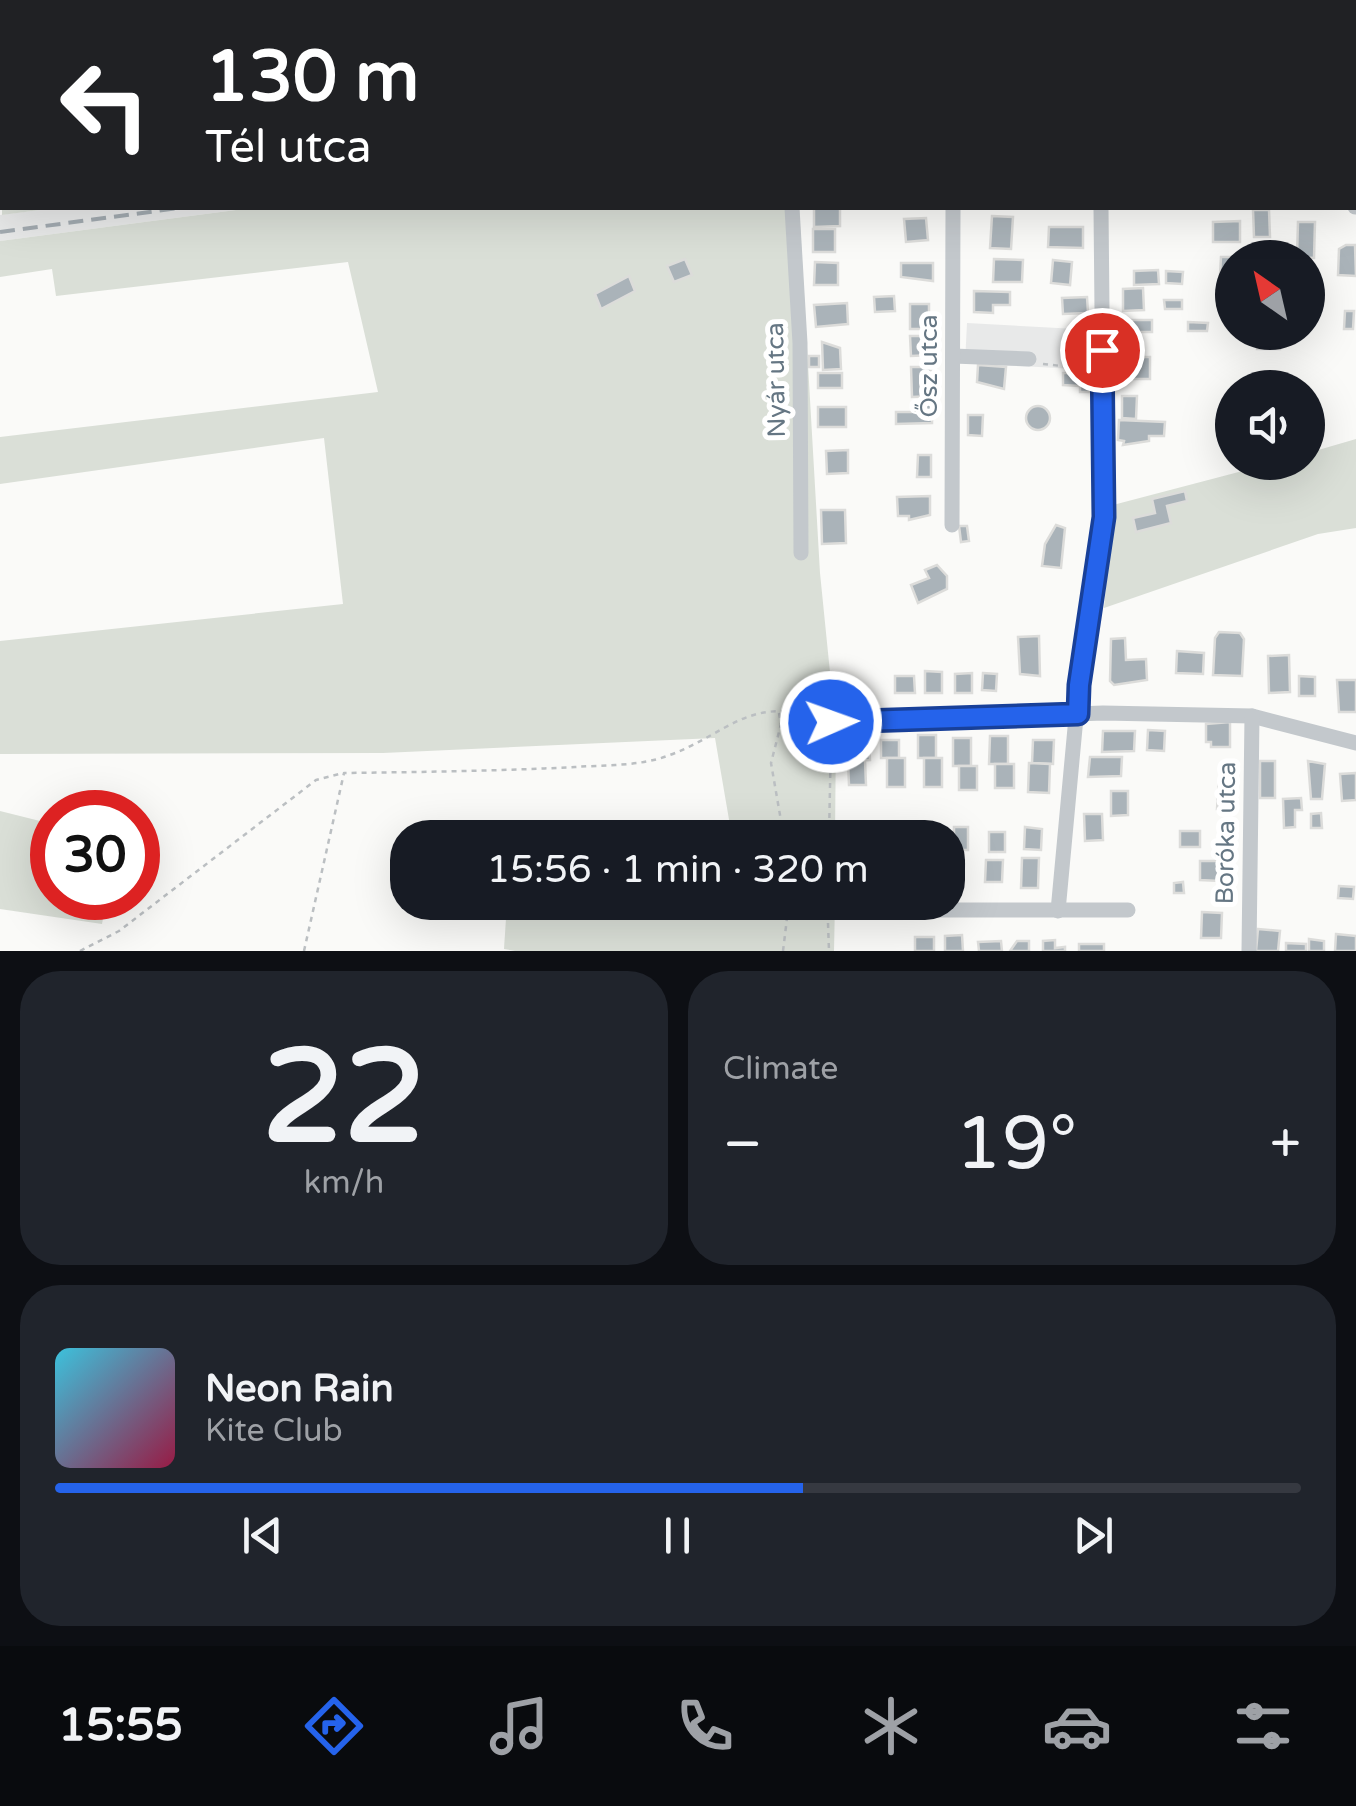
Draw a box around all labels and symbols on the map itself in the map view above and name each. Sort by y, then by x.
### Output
north arrow [1215,240,1325,350]
pin [1060,308,1145,393]
street label: Ősz utca [914,314,944,418]
street label: Nyár utca [760,322,792,438]
position arrow [779,670,883,774]
street label: Boróka utca [1210,761,1242,905]
speed limit sign: 30 [30,790,160,920]

